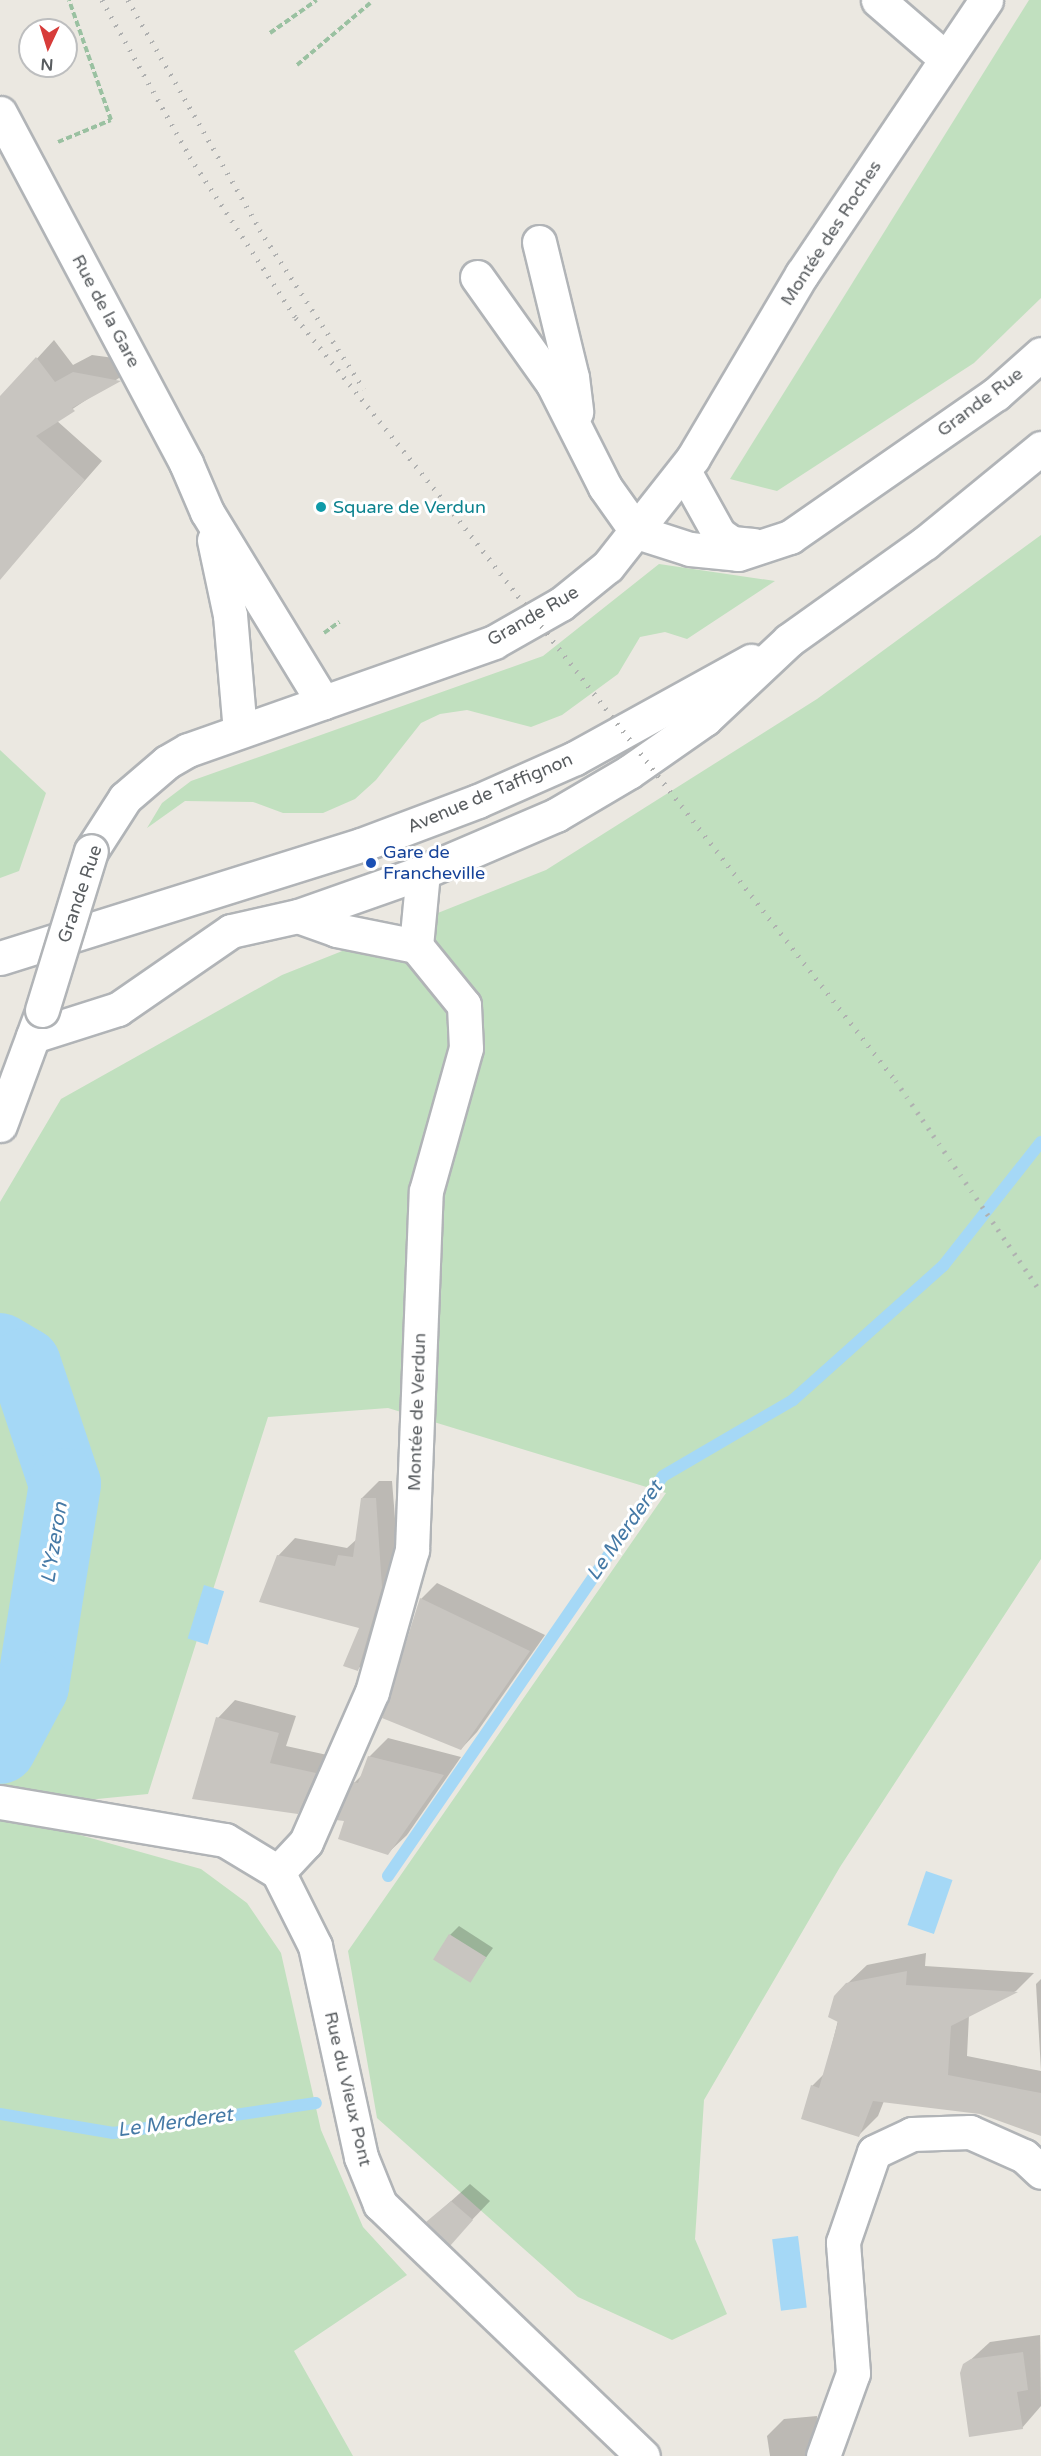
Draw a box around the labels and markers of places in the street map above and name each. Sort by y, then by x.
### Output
place label: Square de Verdun [333,496,486,518]
marker: Square de Verdun [314,500,328,514]
place label: Gare de Francheville [383,842,485,884]
marker: Gare de Francheville [364,856,378,870]

